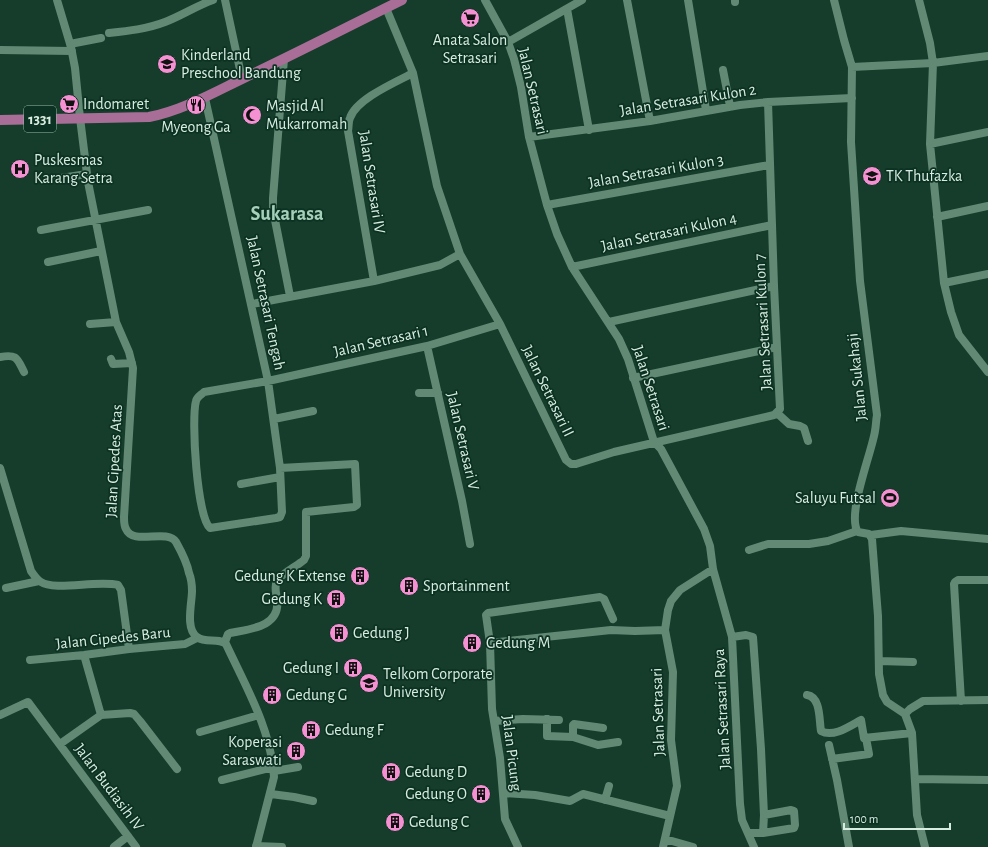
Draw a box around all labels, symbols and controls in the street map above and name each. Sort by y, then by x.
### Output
supermarket icon: Anata Salon Setrasari [459,7,481,29]
place label: Anata Salon Setrasari [433,32,507,66]
street label: Jalan Setrasari [515,46,551,136]
place label: Kinderland Preschool Bandung [181,47,301,81]
school or university icon: Kinderland Preschool Bandung [156,53,178,75]
street label: Jalan Setrasari Kulon 2 [619,81,757,119]
supermarket icon: Indomaret [58,93,80,115]
restaurant icon: Myeong Ga [185,94,207,116]
place label: Indomaret [83,96,149,112]
place label: Masjid Al Mukarromah [266,98,347,132]
mosque icon: Masjid Al Mukarromah [241,104,263,126]
road number: 1331 [24,106,56,132]
place label: Myeong Ga [161,119,231,136]
street label: Jalan Setrasari IV [356,129,388,235]
street label: Jalan Setrasari Kulon 3 [587,151,725,191]
place label: Puskesmas Karang Setra [34,152,113,186]
hospital icon: Puskesmas Karang Setra [9,158,31,180]
school or university icon: TK Thufazka [861,165,883,187]
place label: TK Thufazka [886,168,962,184]
district label: Sukarasa [250,204,324,224]
street label: Jalan Setrasari Kulon 4 [600,210,738,254]
street label: Jalan Setrasari Tengah [244,234,288,372]
street label: Jalan Setrasari Kulon 7 [751,253,775,391]
street label: Jalan Setrasari 1 [332,322,430,360]
street label: Jalan Sukahaji [844,332,871,422]
street label: Jalan Setrasari II [519,343,577,439]
street label: Jalan Setrasari [630,343,672,433]
street label: Jalan Setrasari V [444,390,482,492]
street label: Jalan Cipedes Atas [103,404,125,518]
sports icon: Saluyu Futsal [879,487,901,509]
place label: Saluyu Futsal [795,490,876,507]
building icon: Gedung K Extense [349,565,371,587]
place label: Gedung K Extense [234,568,346,584]
building icon: Sportainment [398,575,420,597]
place label: Sportainment [423,578,510,594]
building icon: Gedung K [325,588,347,610]
place label: Gedung K [262,591,322,607]
building icon: Gedung J [328,622,350,644]
street label: Jalan Cipedes Baru [55,624,171,652]
place label: Gedung J [353,625,410,641]
building icon: Gedung M [461,632,483,654]
place label: Gedung M [486,635,550,651]
street label: Jalan Setrasari Raya [711,648,734,770]
building icon: Gedung I [342,657,364,679]
place label: Gedung I [283,660,339,676]
place label: Telkom Corporate University [383,666,493,701]
street label: Jalan Setrasari [648,668,668,756]
school or university icon: Telkom Corporate University [358,672,380,694]
building icon: Gedung G [261,684,283,706]
place label: Gedung G [286,687,347,703]
street label: Jalan Picung [499,714,525,792]
building icon: Gedung F [300,719,322,741]
place label: Gedung F [325,722,385,738]
place label: Koperasi Saraswati [222,734,282,768]
building icon: Koperasi Saraswati [285,740,307,762]
street label: Jalan Budiasih IV [71,741,147,833]
building icon: Gedung D [380,761,402,783]
place label: Gedung D [405,764,467,780]
building icon: Gedung O [470,783,492,805]
place label: Gedung O [405,786,467,802]
scale bar [844,805,950,831]
building icon: Gedung C [384,811,406,833]
text: 100 m [850,813,878,825]
place label: Gedung C [409,814,469,830]

